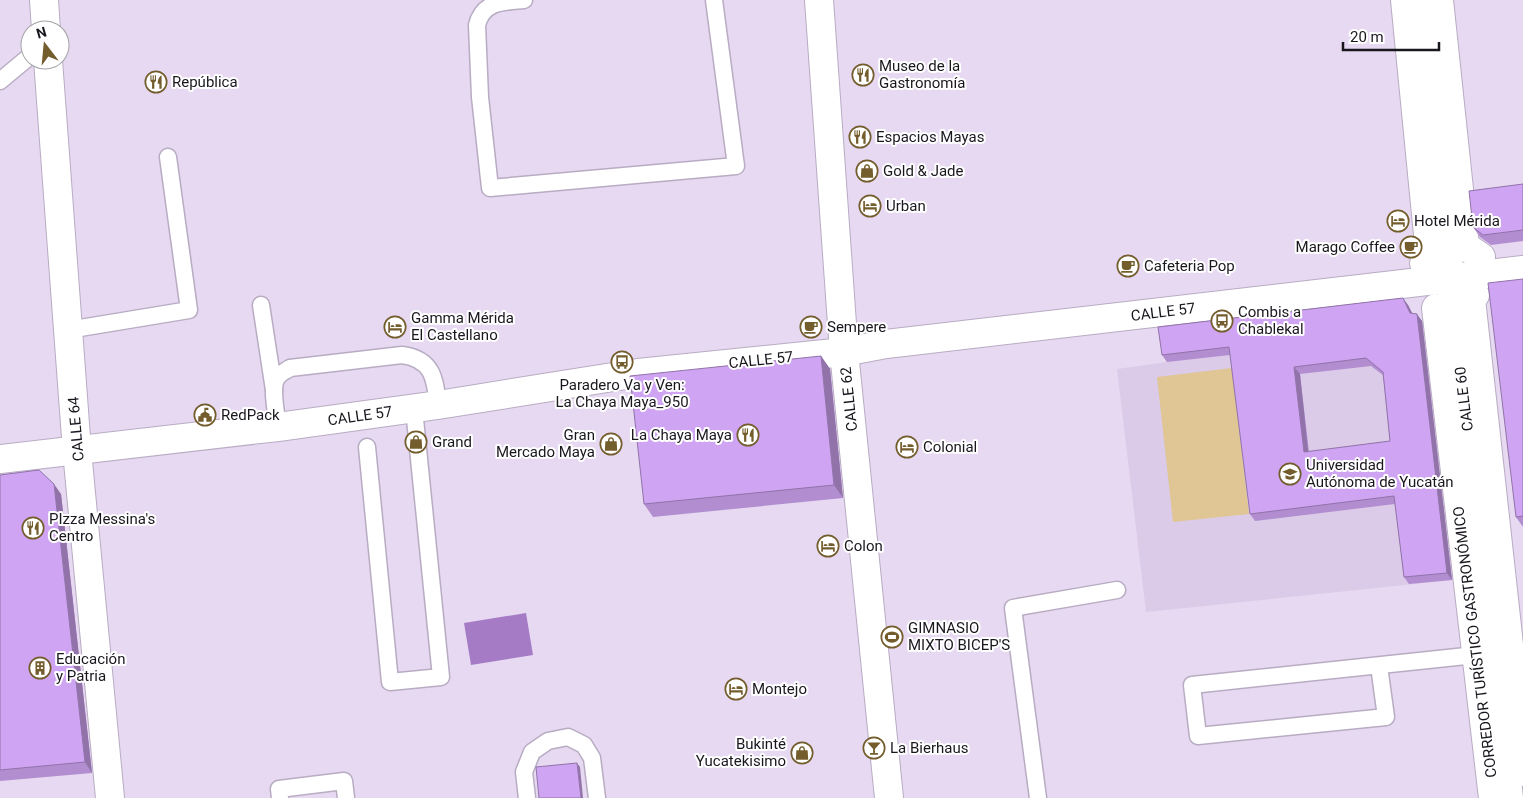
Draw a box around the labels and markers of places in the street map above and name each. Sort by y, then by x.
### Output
place label: Museo de la Gastronomía [879,57,965,92]
restaurant icon: Museo de la Gastronomía [851,63,875,87]
restaurant icon: República [144,70,168,94]
place label: República [172,73,238,91]
restaurant icon: Espacios Mayas [848,125,872,149]
place label: Espacios Mayas [876,128,984,146]
shop icon: Gold & Jade [855,159,879,183]
place label: Gold & Jade [883,162,964,180]
hotel icon: Urban [858,194,882,218]
place label: Urban [886,197,926,215]
hotel icon: Hotel Mérida [1386,209,1410,233]
place label: Hotel Mérida [1414,212,1500,230]
cafe icon: Marago Coffee [1399,235,1423,259]
place label: Marago Coffee [1296,238,1395,256]
cafe icon: Cafeteria Pop [1116,254,1140,278]
place label: Cafeteria Pop [1144,257,1235,275]
place label: Combis a Chablekal [1238,303,1304,338]
place label: Gamma Mérida El Castellano [411,309,514,344]
bus stop icon: Combis a Chablekal [1210,309,1234,333]
hotel icon: Gamma Mérida El Castellano [383,315,407,339]
cafe icon: Sempere [799,315,823,339]
place label: Sempere [827,318,886,336]
bus stop icon: Paradero Va y Ven: La Chaya Maya_950 [610,350,634,374]
place label: Paradero Va y Ven: La Chaya Maya_950 [555,376,689,411]
public building icon: RedPack [193,403,217,427]
place label: RedPack [221,406,280,424]
restaurant icon: La Chaya Maya [736,423,760,447]
place label: Gran Mercado Maya [496,426,595,461]
place label: La Chaya Maya [631,426,732,444]
shop icon: Grand [404,430,428,454]
shop icon: Gran Mercado Maya [599,432,623,456]
place label: Grand [432,433,472,451]
hotel icon: Colonial [895,435,919,459]
place label: Colonial [923,438,977,456]
place label: Universidad Autónoma de Yucatán [1306,456,1454,491]
school or university icon: Universidad Autónoma de Yucatán [1278,462,1302,486]
place label: PIzza Messina's Centro [49,510,155,545]
restaurant icon: PIzza Messina's Centro [21,516,45,540]
hotel icon: Colon [816,534,840,558]
place label: Colon [844,537,883,555]
place label: GIMNASIO MIXTO BICEP'S [908,619,1010,654]
sports icon: GIMNASIO MIXTO BICEP'S [880,625,904,649]
place label: Educación y Patria [56,650,125,685]
building icon: Educación y Patria [28,656,52,680]
hotel icon: Montejo [724,677,748,701]
place label: Montejo [752,680,807,698]
place label: Bukinté Yucatekisimo [696,735,786,770]
bar icon: La Bierhaus [862,736,886,760]
place label: La Bierhaus [890,739,968,757]
shop icon: Bukinté Yucatekisimo [790,741,814,765]

